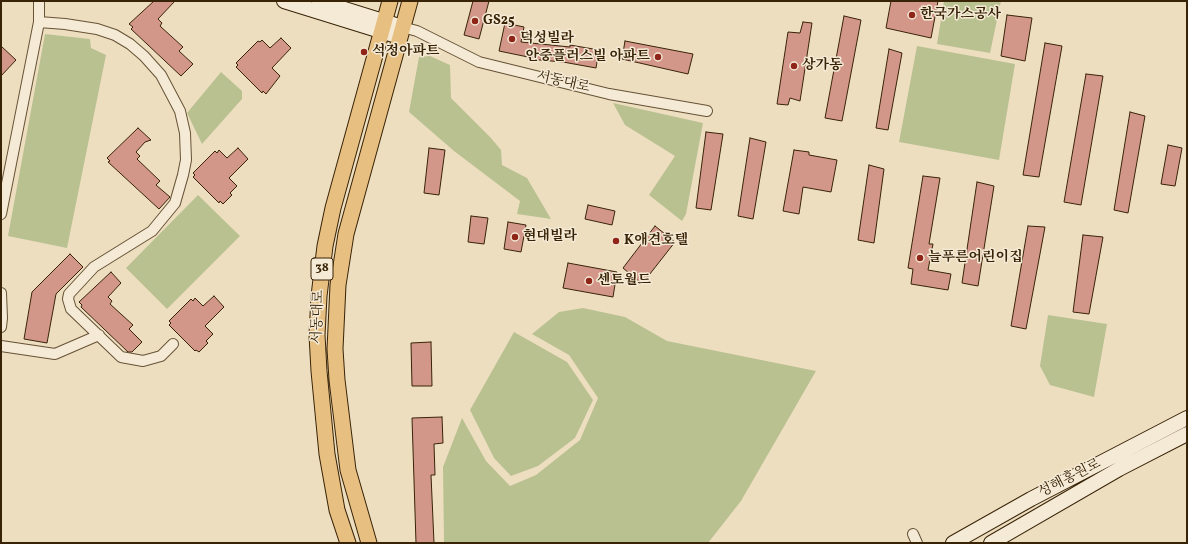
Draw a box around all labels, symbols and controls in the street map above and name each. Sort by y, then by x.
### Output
place label: 한국가스공사 [920,7,1001,23]
marker: 한국가스공사 [907,10,917,20]
place label: GS25 [483,13,515,29]
marker: GS25 [470,16,480,26]
place label: 덕성빌라 [520,31,574,47]
marker: 덕성빌라 [507,34,517,44]
place label: 석정아파트 [372,44,440,60]
marker: 석정아파트 [359,47,369,57]
place label: 안중플러스빌 아파트 [525,49,650,65]
marker: 안중플러스빌 아파트 [653,52,663,62]
place label: 상가동 [802,58,843,74]
marker: 상가동 [789,61,799,71]
street label: 서동대로 [535,69,591,97]
place label: 현대빌라 [523,229,577,245]
marker: 현대빌라 [510,232,520,242]
place label: K애견호텔 [624,233,688,249]
marker: K애견호텔 [611,236,621,246]
place label: 늘푸른어린이집 [928,250,1023,266]
marker: 늘푸른어린이집 [915,253,925,263]
road number: 38 [311,258,333,280]
place label: 센토월드 [597,273,651,289]
marker: 센토월드 [584,276,594,286]
street label: 서동대로 [310,290,328,344]
street label: 성해홍원로 [1036,456,1104,502]

